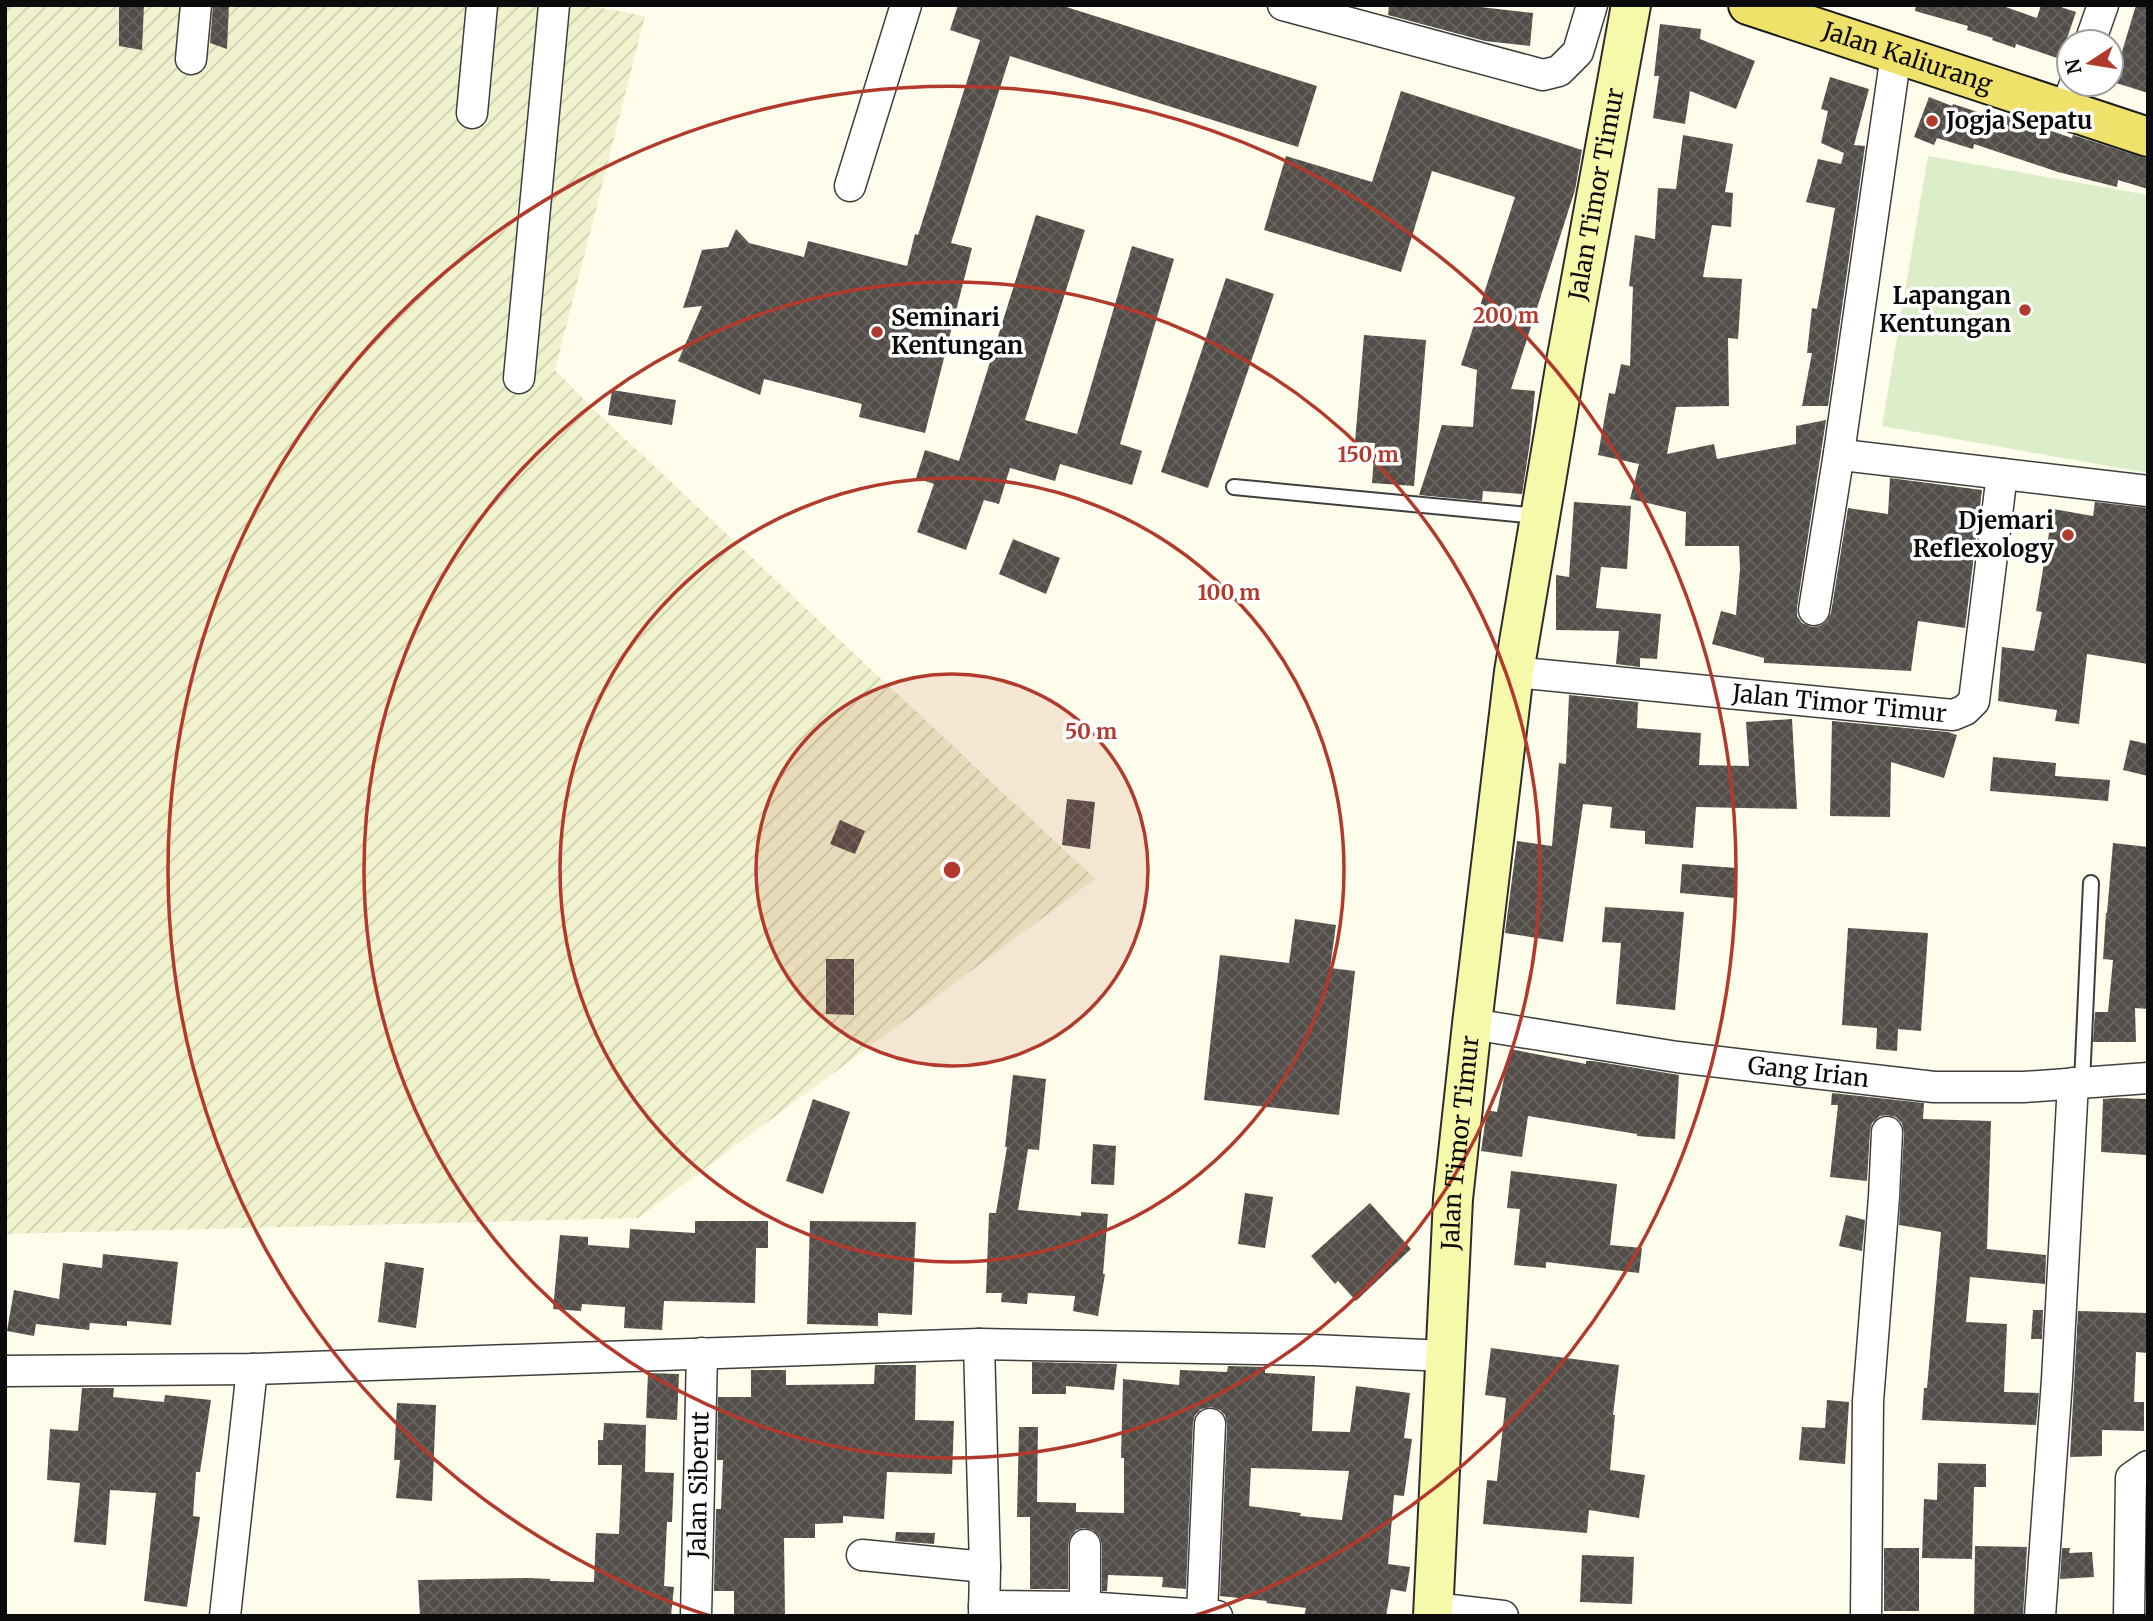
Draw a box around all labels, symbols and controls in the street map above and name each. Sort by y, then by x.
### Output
street label: Jalan Kaliurang [1818,14,1997,100]
north arrow [2055,28,2125,98]
text: N [2060,57,2087,76]
street label: Jalan Timor Timur [1561,85,1631,304]
place label: Jogja Sepatu [1945,105,2093,136]
marker: Jogja Sepatu [1924,113,1940,129]
place label: Lapangan Kentungan [1879,280,2011,339]
place label: Seminari Kentungan [891,302,1023,361]
text: 200 m [1473,302,1539,329]
marker: Lapangan Kentungan [2017,302,2033,318]
marker: Seminari Kentungan [869,324,885,340]
text: 150 m [1337,441,1399,468]
place label: Djemari Reflexology [1913,505,2055,564]
marker: Djemari Reflexology [2060,527,2076,543]
text: 100 m [1198,579,1260,606]
street label: Jalan Timor Timur [1730,677,1948,729]
text: 50 m [1065,718,1117,745]
centre of rings [940,858,964,882]
street label: Jalan Timor Timur [1435,1034,1486,1252]
street label: Gang Irian [1746,1049,1871,1094]
street label: Jalan Siberut [681,1411,716,1560]

